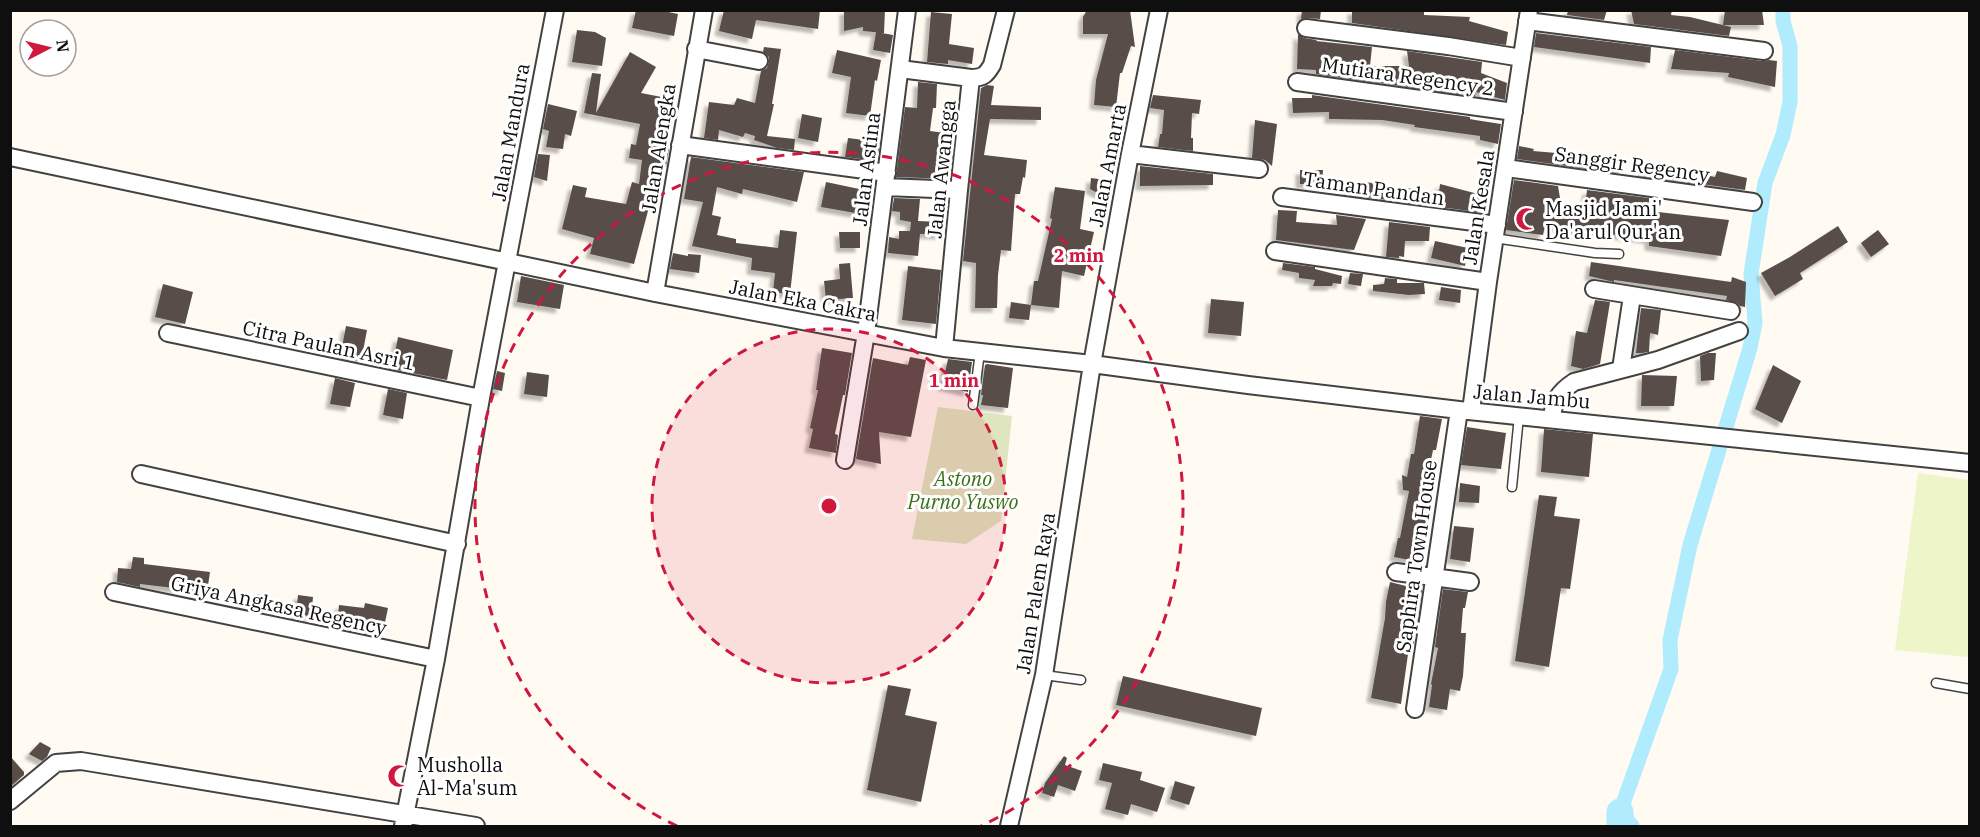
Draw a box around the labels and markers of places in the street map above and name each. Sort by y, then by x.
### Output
place label: Masjid Jami' Da'arul Qur'an [1545,195,1682,245]
mosque icon: Masjid Jami' Da'arul Qur'an [1514,206,1540,232]
centre of rings [819,496,839,516]
place label: Musholla Al-Ma'sum [417,751,518,801]
mosque icon: Musholla Al-Ma'sum [386,763,412,789]

